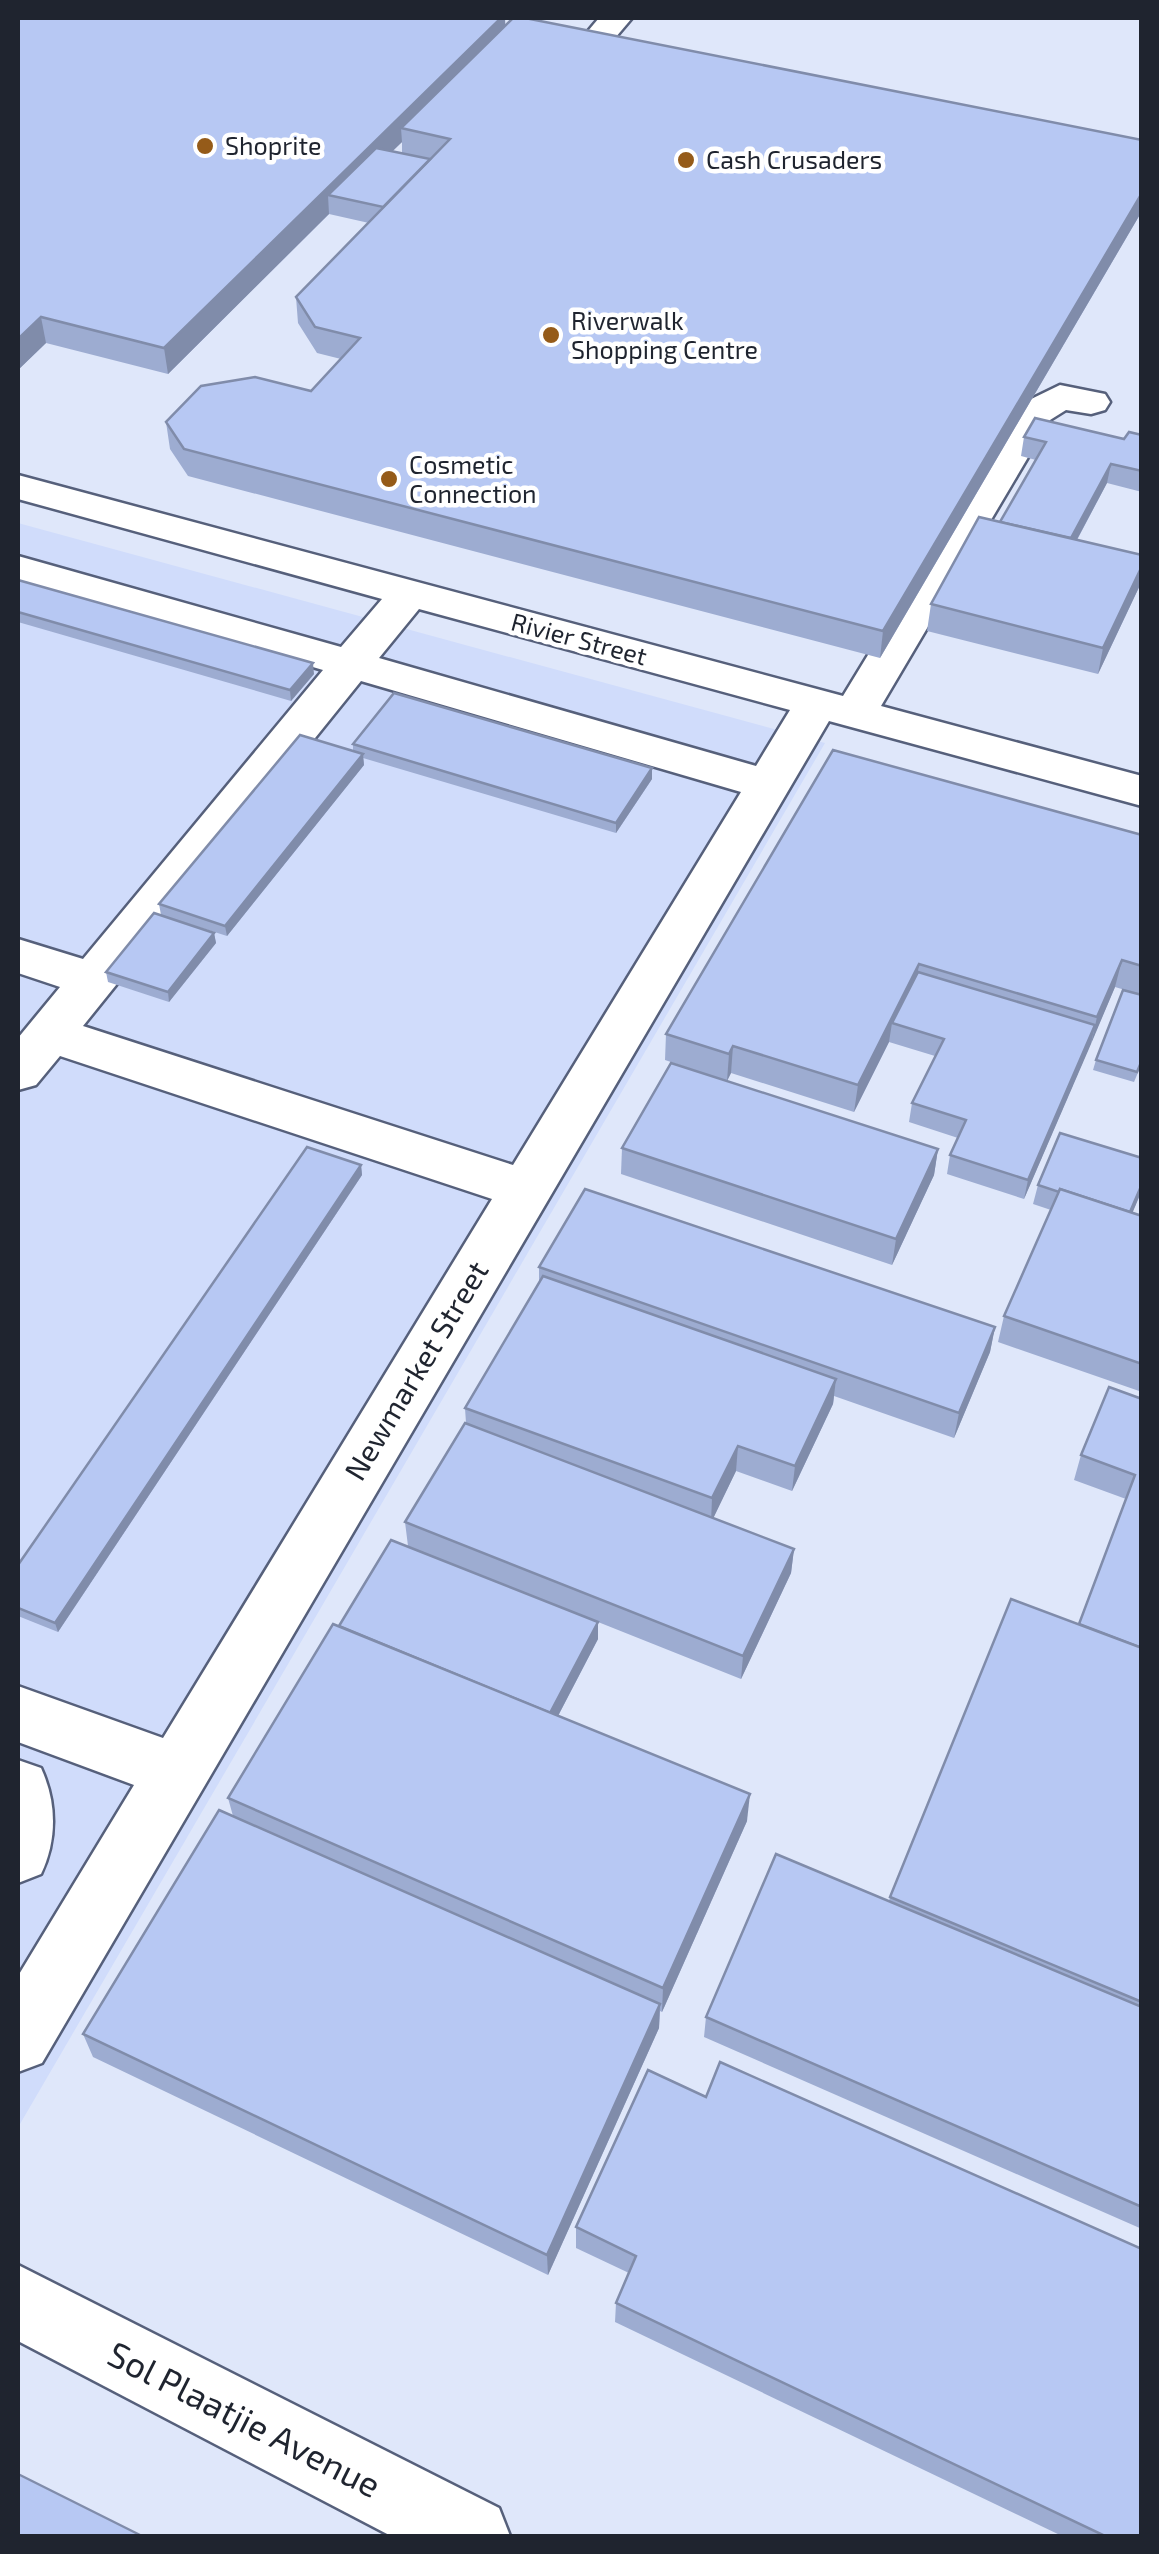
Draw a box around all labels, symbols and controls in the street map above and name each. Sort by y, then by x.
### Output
place label: Shoprite [225,130,321,160]
marker: Shoprite [194,135,216,157]
place label: Cash Crusaders [706,144,882,174]
marker: Cash Crusaders [675,149,697,171]
place label: Riverwalk Shopping Centre [571,305,758,364]
marker: Riverwalk Shopping Centre [540,324,562,346]
place label: Cosmetic Connection [409,449,537,508]
marker: Cosmetic Connection [378,468,400,490]
street label: Rivier Street [508,606,650,671]
street label: Newmarket Street [336,1254,495,1486]
street label: Sol Plaatjie Avenue [102,2331,388,2505]

